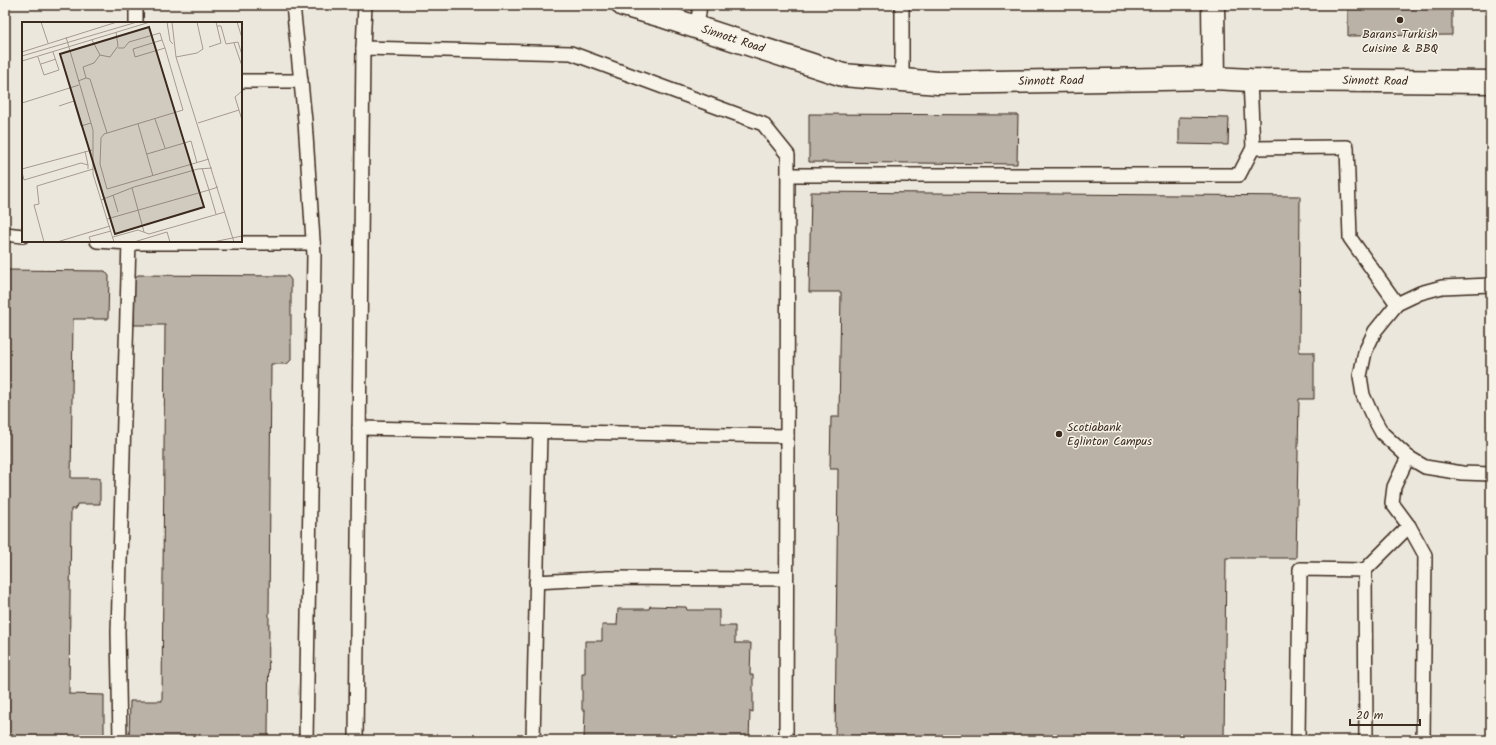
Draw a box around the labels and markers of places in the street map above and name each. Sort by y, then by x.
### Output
marker: Barans Turkish Cuisine & BBQ [1395,15,1405,25]
place label: Barans Turkish Cuisine & BBQ [1362,25,1439,58]
place label: Scotiabank Eglinton Campus [1067,418,1152,451]
marker: Scotiabank Eglinton Campus [1054,429,1064,439]

